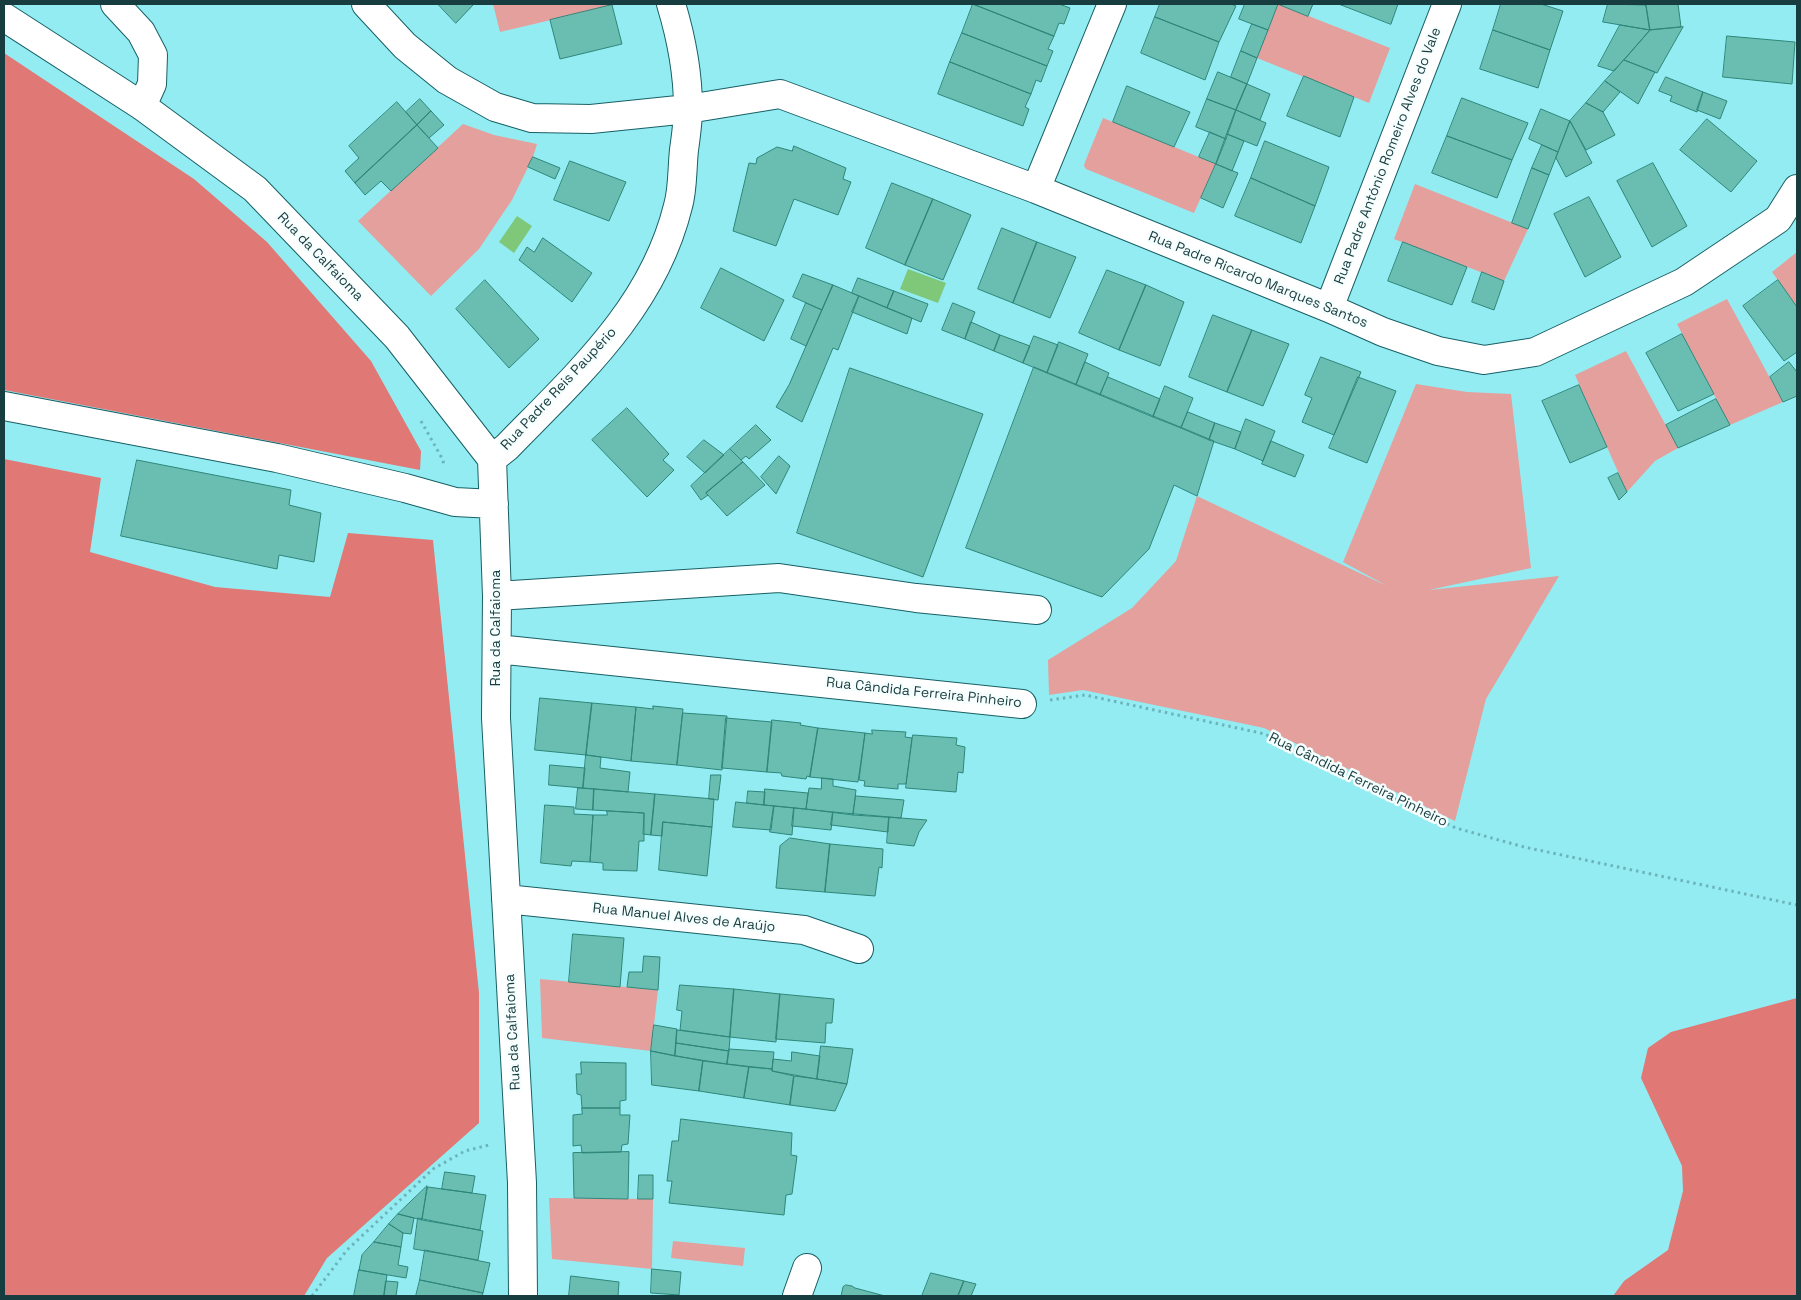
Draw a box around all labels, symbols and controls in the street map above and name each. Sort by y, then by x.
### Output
street label: Rua Padre António Romeiro Alves do Vale [1331,25,1445,287]
street label: Rua da Calfaioma [274,209,366,305]
street label: Rua Padre Ricardo Marques Santos [1146,228,1370,332]
street label: Rua Padre Reis Paupério [498,324,620,454]
street label: Rua da Calfaioma [488,570,504,686]
street label: Rua Cândida Ferreira Pinheiro [825,674,1023,712]
street label: Rua Cândida Ferreira Pinheiro [1266,729,1450,831]
street label: Rua Manuel Alves de Araújo [592,900,776,936]
street label: Rua da Calfaioma [502,973,524,1091]

